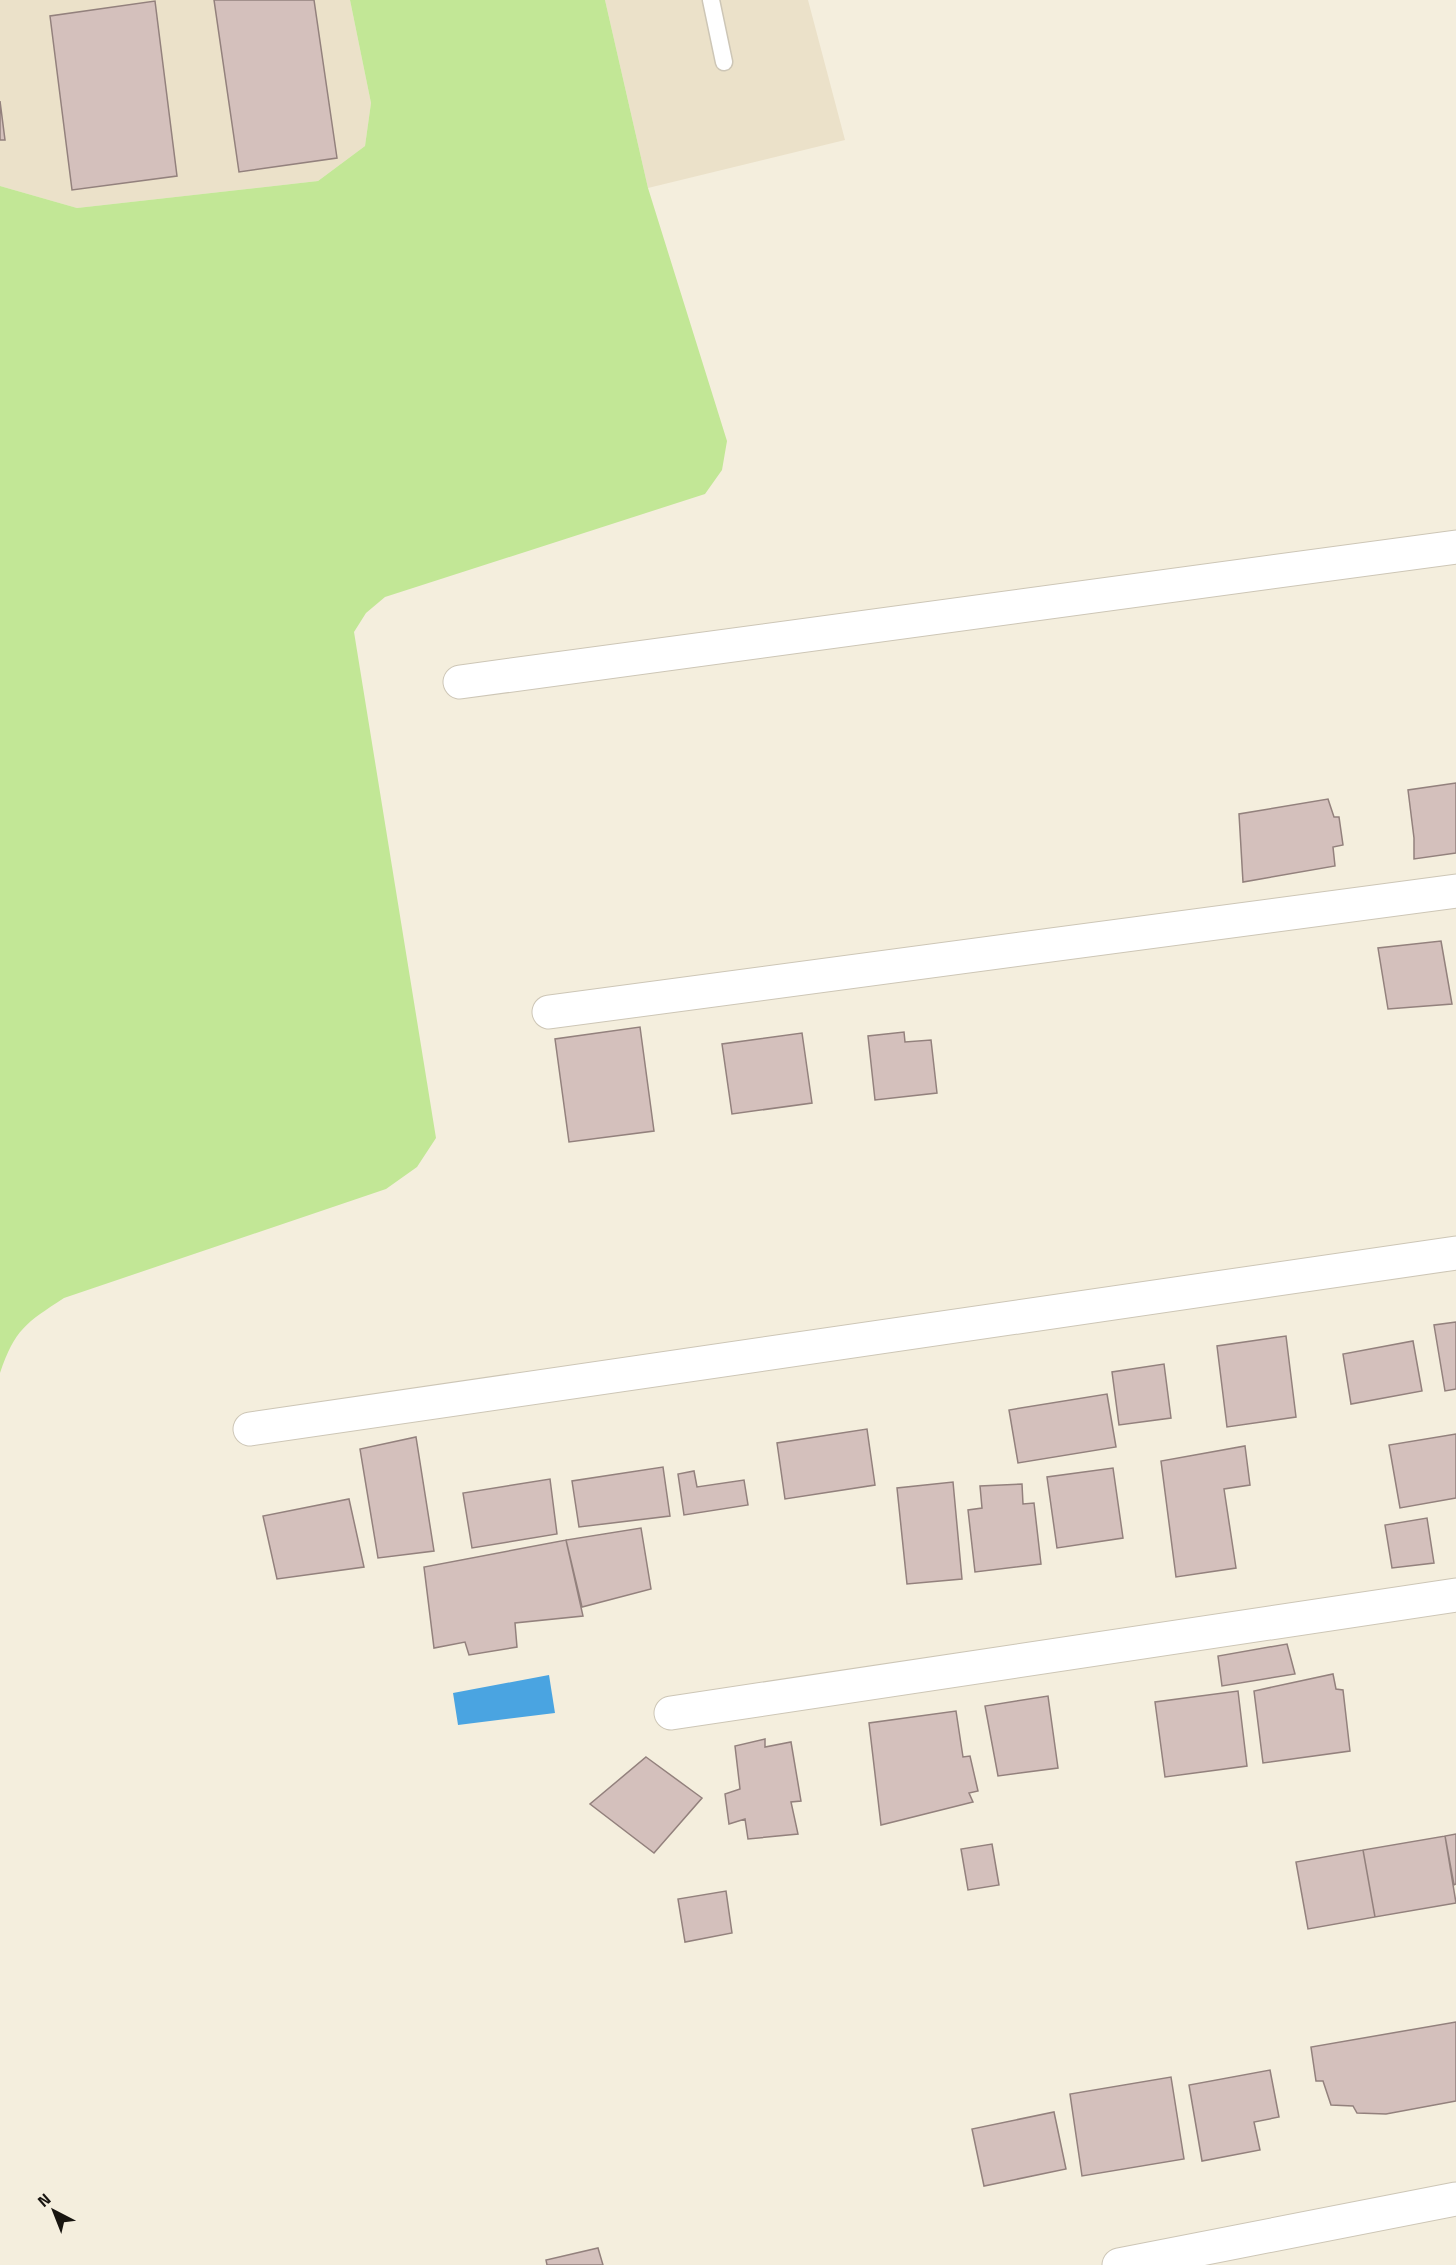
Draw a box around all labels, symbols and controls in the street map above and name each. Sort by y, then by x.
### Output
north arrow [24,2181,84,2241]
text: N [32,2187,56,2212]

